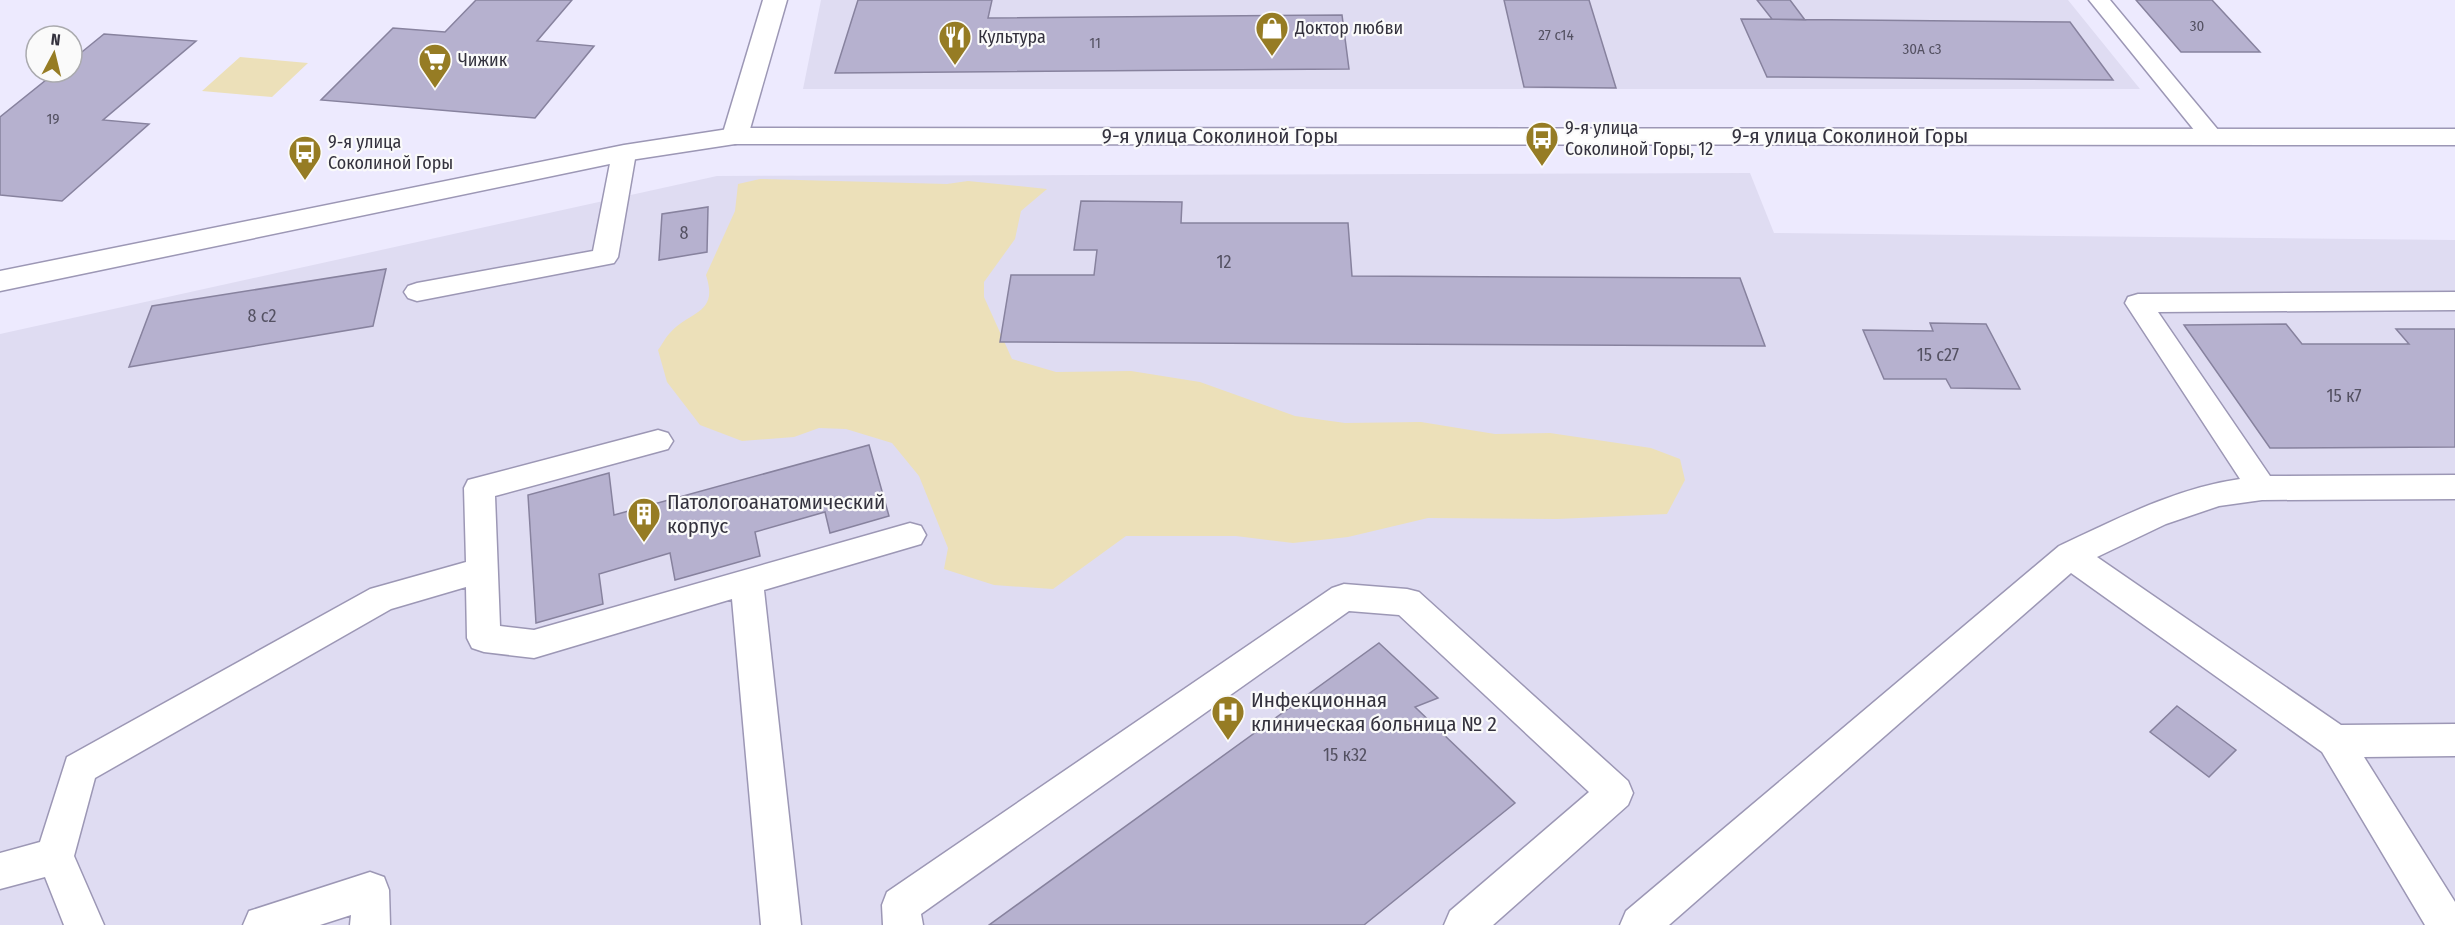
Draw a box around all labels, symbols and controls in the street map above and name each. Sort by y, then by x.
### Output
shop icon: Доктор любви [1254,10,1290,57]
place label: Доктор любви [1294,17,1403,39]
house number: 30 [2190,17,2204,35]
restaurant icon: Культура [937,19,973,66]
north arrow [24,24,84,84]
place label: Культура [978,26,1046,48]
house number: 27 с14 [1538,26,1574,44]
text: N [50,30,62,50]
house number: 11 [1089,34,1101,52]
house number: 30А с3 [1902,40,1942,58]
supermarket icon: Чижик [417,42,453,89]
place label: Чижик [458,49,508,71]
house number: 19 [46,110,60,128]
place label: 9-я улица Соколиной Горы, 12 [1565,117,1713,160]
bus stop icon: 9-я улица Соколиной Горы, 12 [1524,120,1560,167]
street label: 9-я улица Соколиной Горы [1102,123,1338,149]
street label: 9-я улица Соколиной Горы [1732,123,1968,149]
place label: 9-я улица Соколиной Горы [328,131,453,174]
bus stop icon: 9-я улица Соколиной Горы [287,134,323,181]
house number: 8 [680,222,689,244]
house number: 12 [1217,251,1232,273]
house number: 8 с2 [248,305,276,327]
house number: 15 с27 [1917,344,1959,366]
house number: 15 к7 [2326,385,2362,407]
place label: Патологоанатомический корпус [667,489,885,539]
building icon: Патологоанатомический корпус [626,496,662,543]
place label: Инфекционная клиническая больница № 2 [1251,687,1497,737]
hospital icon: Инфекционная клиническая больница № 2 [1210,694,1246,741]
house number: 15 к32 [1323,744,1367,766]

